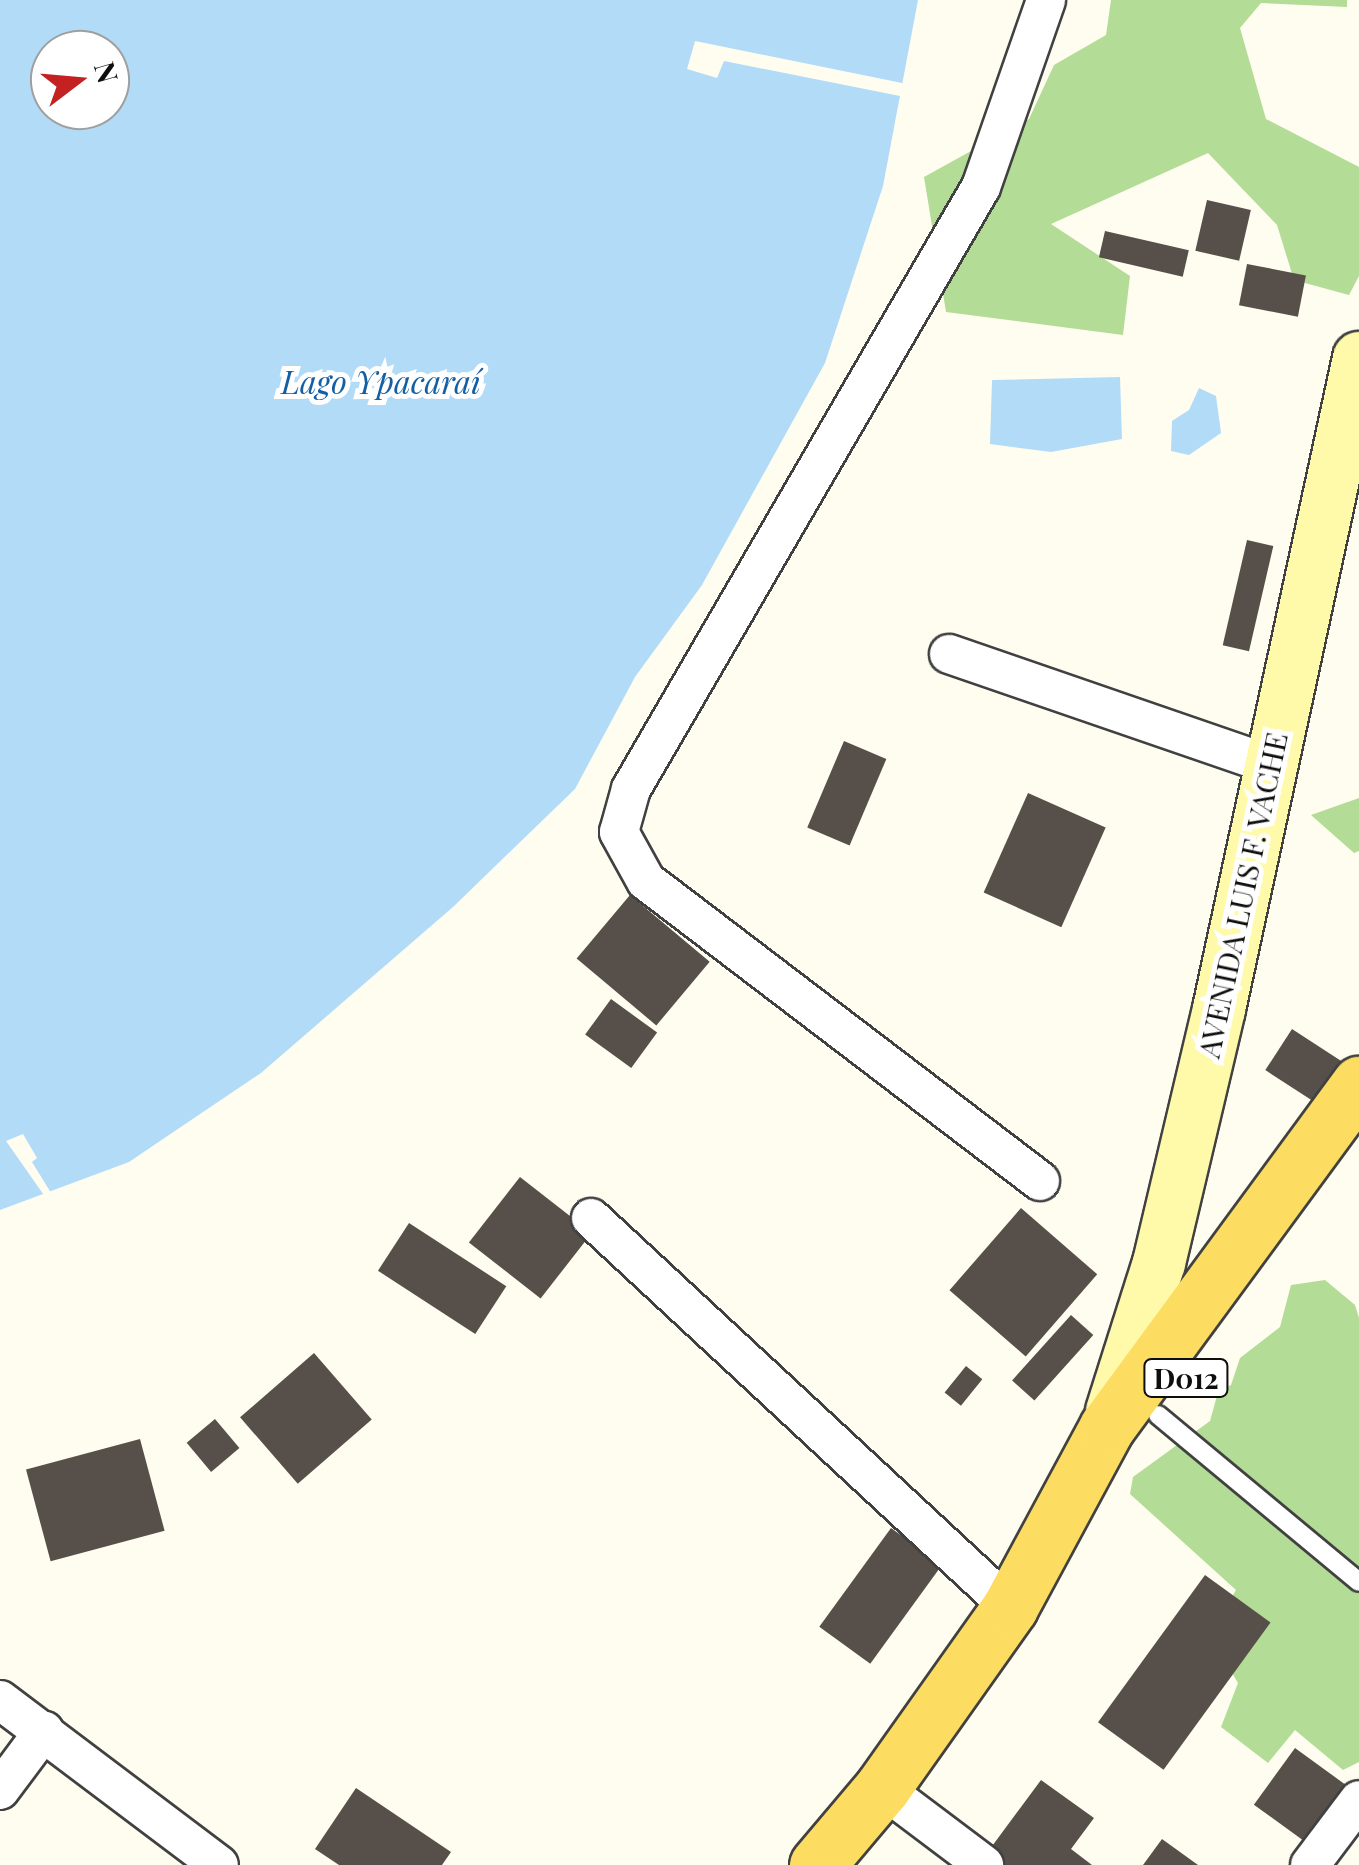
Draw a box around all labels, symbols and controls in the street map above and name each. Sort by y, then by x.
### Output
north arrow [30,30,130,130]
text: N [87,57,128,87]
water label: Lago Ypacaraí [281,362,481,400]
street label: AVENIDA LUIS F. VACHE [1190,729,1294,1061]
road number: D012 [1141,1355,1231,1401]

